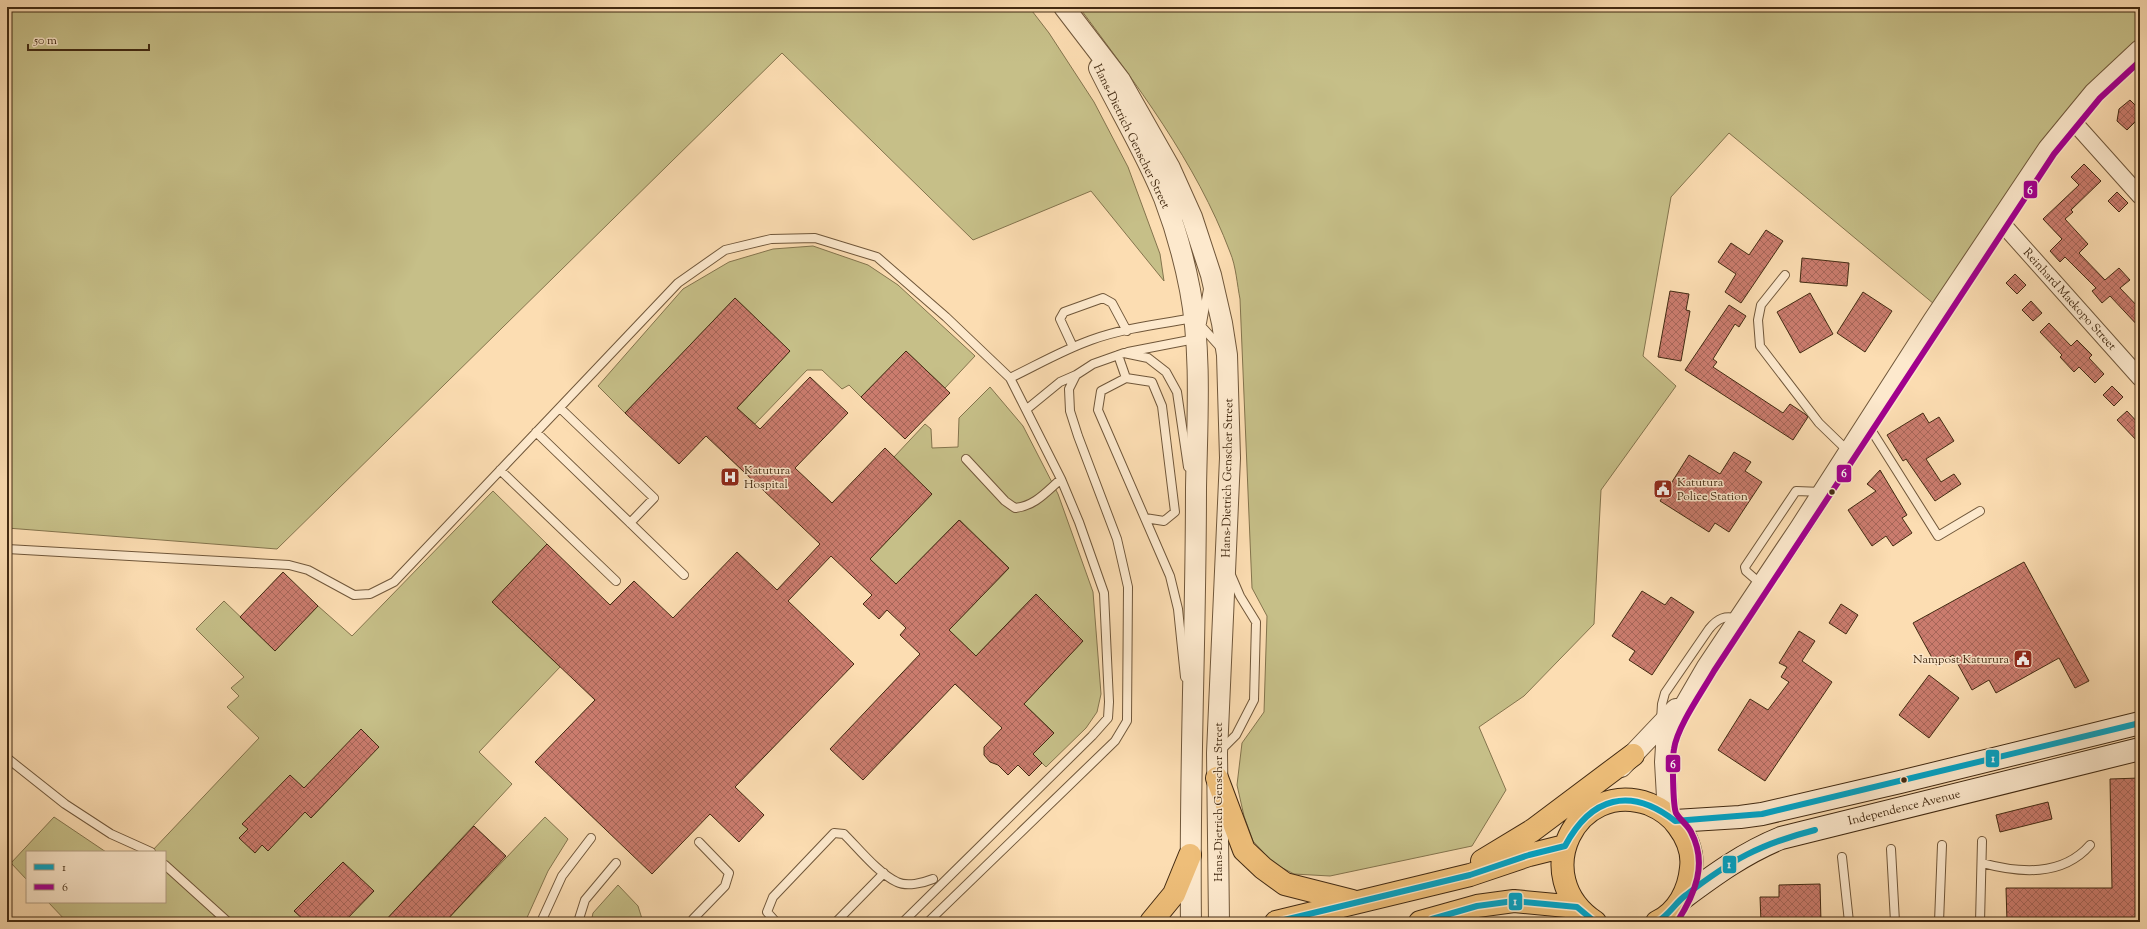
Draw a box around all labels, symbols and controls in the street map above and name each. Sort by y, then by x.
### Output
scale bar [28,26,149,52]
text: 50 m [33,32,57,50]
street label: Hans-Dietrich Genscher Street [1088,61,1174,212]
line badge: 6 [2023,180,2038,199]
text: 6 [2027,183,2033,199]
street label: Reinhard Maekopo Street [2018,245,2120,355]
street label: Hans-Dietrich Genscher Street [1218,398,1238,558]
place label: Katutura Hospital [744,462,791,494]
line badge: 6 [1836,464,1852,483]
hospital icon: Katutura Hospital [719,466,741,488]
text: 6 [1841,466,1847,482]
place label: Katutura Police Station [1677,474,1748,506]
public building icon: Katutura Police Station [1652,478,1674,500]
unlabelled marker [1827,487,1837,497]
public building icon: Nampost Katurura [2012,648,2034,670]
place label: Nampost Katurura [1913,651,2009,669]
street label: Hans-Dietrich Genscher Street [1210,722,1228,882]
line badge: 1 [1985,749,2000,768]
text: 1 [1990,751,1995,767]
line badge: 6 [1665,754,1681,773]
text: 6 [1670,757,1676,773]
unlabelled marker [1899,775,1909,785]
street label: Independence Avenue [1846,785,1963,831]
legend [26,851,166,903]
line badge: 1 [1722,855,1737,874]
text: 1 [1726,857,1731,873]
text: 1 [62,859,66,877]
text: 6 [62,879,68,897]
line badge: 1 [1508,892,1523,911]
text: 1 [1512,894,1517,910]

